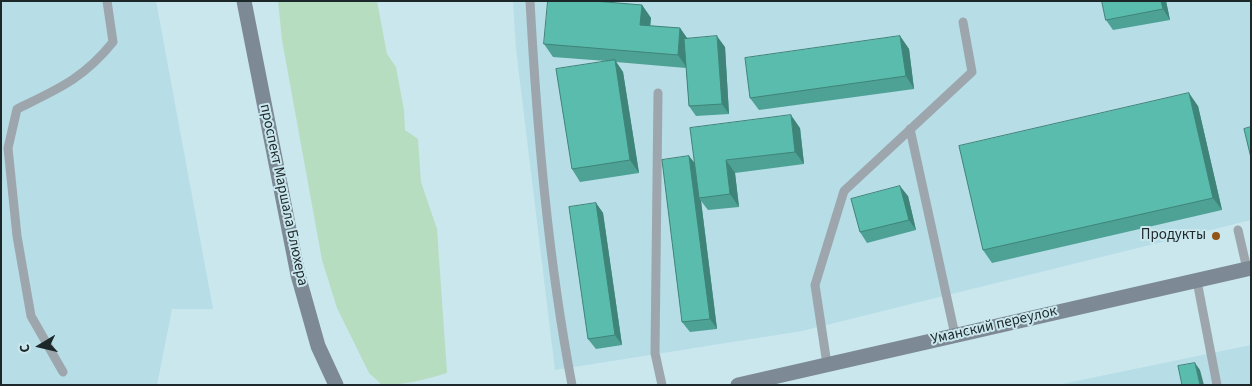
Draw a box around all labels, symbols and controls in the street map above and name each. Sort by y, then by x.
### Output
street label: проспект Маршала Блюхера [255,102,311,288]
place label: Продукты [1141,227,1206,245]
marker: Продукты [1210,230,1222,242]
street label: Уманский переулок [929,303,1059,349]
north arrow [15,321,65,371]
text: С [15,343,36,354]

